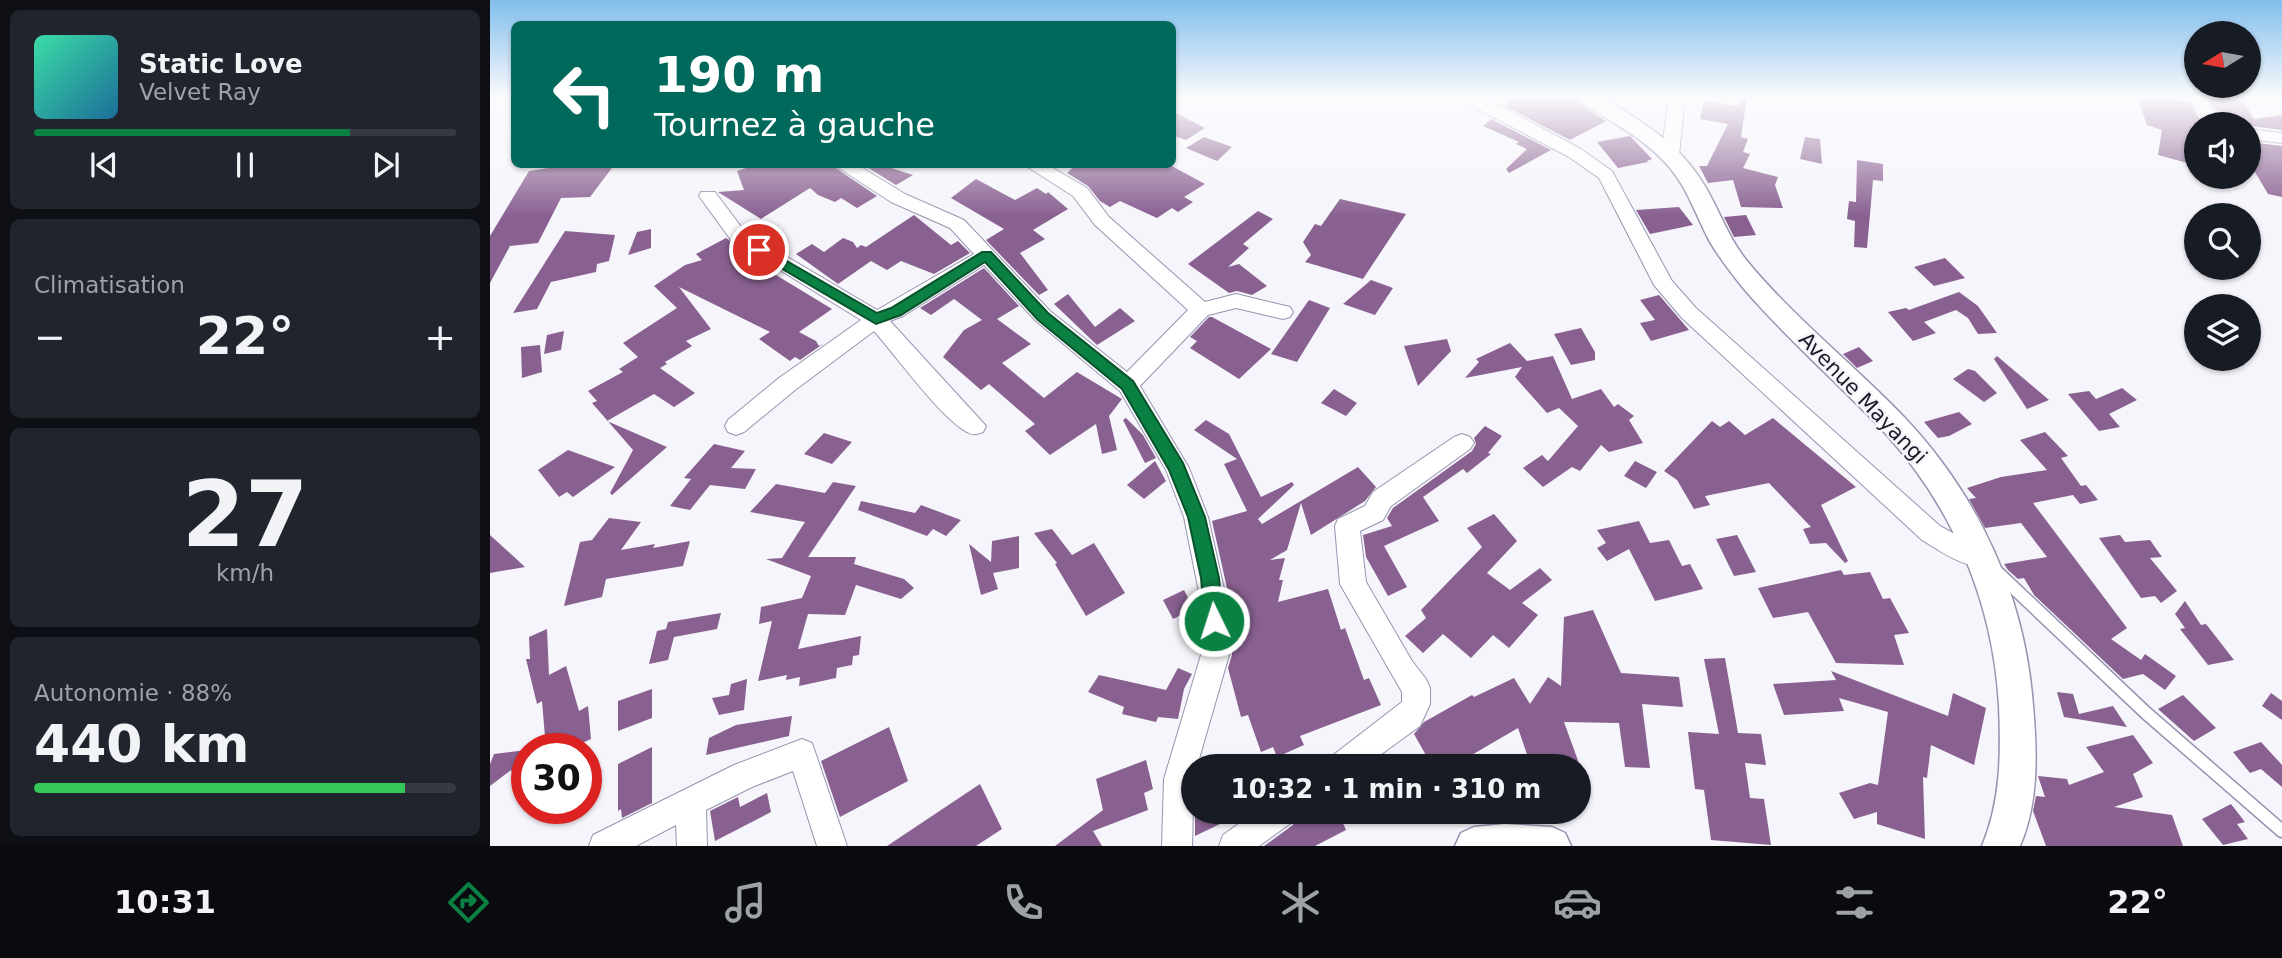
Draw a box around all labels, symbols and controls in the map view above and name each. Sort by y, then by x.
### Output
north arrow [2184,21,2261,98]
map controls [2184,21,2261,371]
text: 190 m [654,47,824,104]
text: Static Love [139,49,303,79]
icon: left [539,49,630,140]
text: Velvet Ray [139,79,261,105]
text: Tournez à gauche [654,106,935,144]
button: sound [2184,112,2261,189]
icon: previous [85,146,123,184]
icon: pause [226,146,264,184]
icon: next [367,146,405,184]
button: search [2184,203,2261,280]
pin [729,220,789,280]
icon: arrive [740,231,778,269]
text: Climatisation [34,272,185,298]
button: layers [2184,294,2261,371]
text: 22° [196,306,294,366]
text: − [34,315,66,359]
text: + [424,315,456,359]
street label: Avenue Mayangi [1794,327,1932,469]
text: 27 [182,462,308,567]
text: km/h [216,560,274,586]
position arrow [1177,584,1251,658]
text: Autonomie · 88% [34,680,232,706]
text: 440 km [34,714,249,774]
speed limit sign: 30 [511,733,602,824]
text: 10:32 · 1 min · 310 m [1231,774,1541,804]
icon: directions [444,878,493,927]
icon: music [721,878,770,927]
icon: phone [999,878,1048,927]
icon: climate [1276,878,1325,927]
icon: car [1553,878,1602,927]
icon: filters [1830,878,1879,927]
text: 10:31 [114,883,216,921]
text: 22° [2107,883,2168,921]

